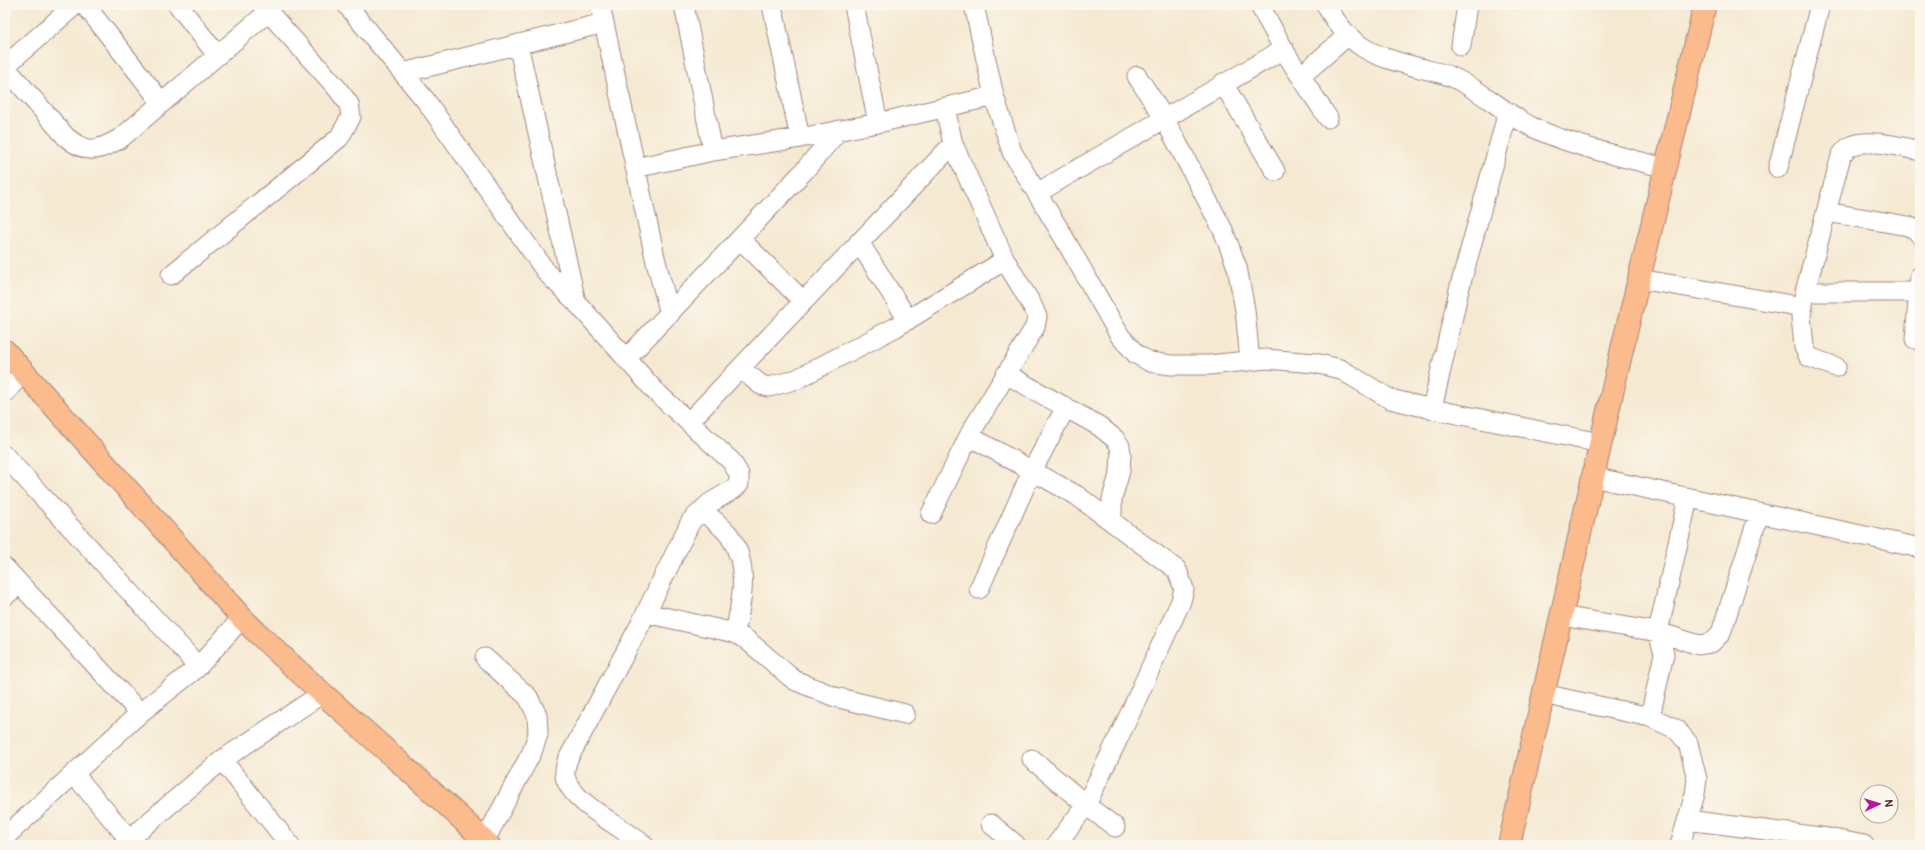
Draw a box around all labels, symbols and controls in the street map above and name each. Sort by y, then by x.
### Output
north arrow [1859,784,1899,824]
text: N [1882,799,1895,808]

